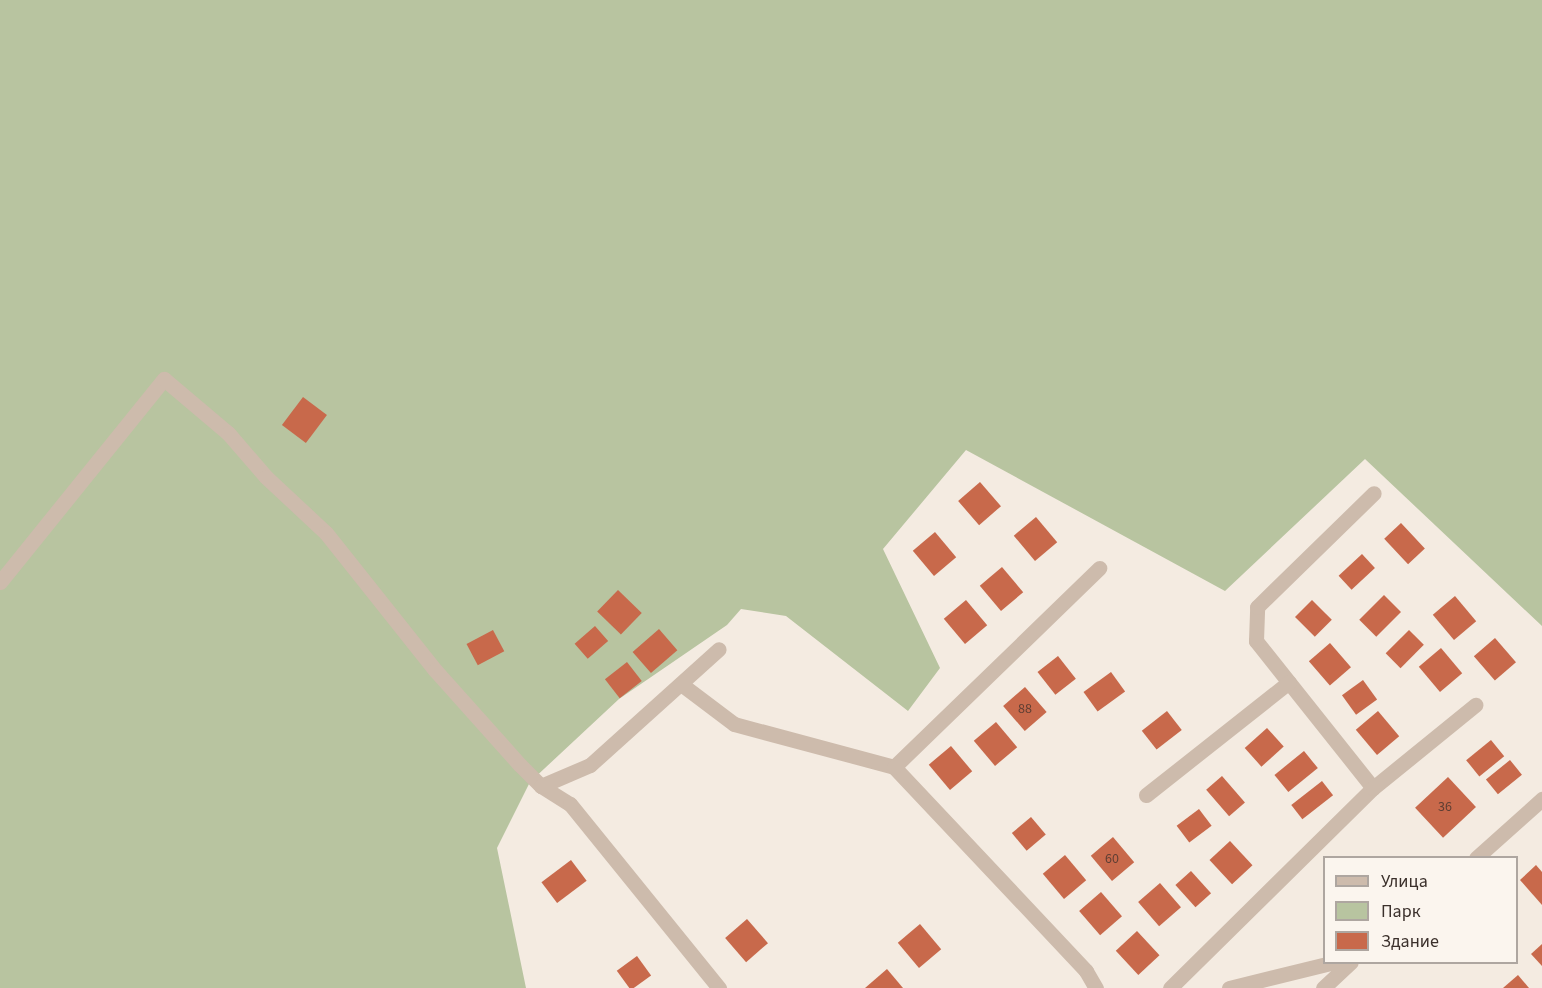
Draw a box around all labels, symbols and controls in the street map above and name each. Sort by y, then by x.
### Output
house number: 88 [1018,701,1032,717]
house number: 36 [1438,799,1452,815]
house number: 60 [1105,851,1119,867]
legend [1323,856,1518,964]
text: Улица [1381,869,1428,894]
text: Парк [1381,899,1421,924]
text: Здание [1381,929,1439,954]

